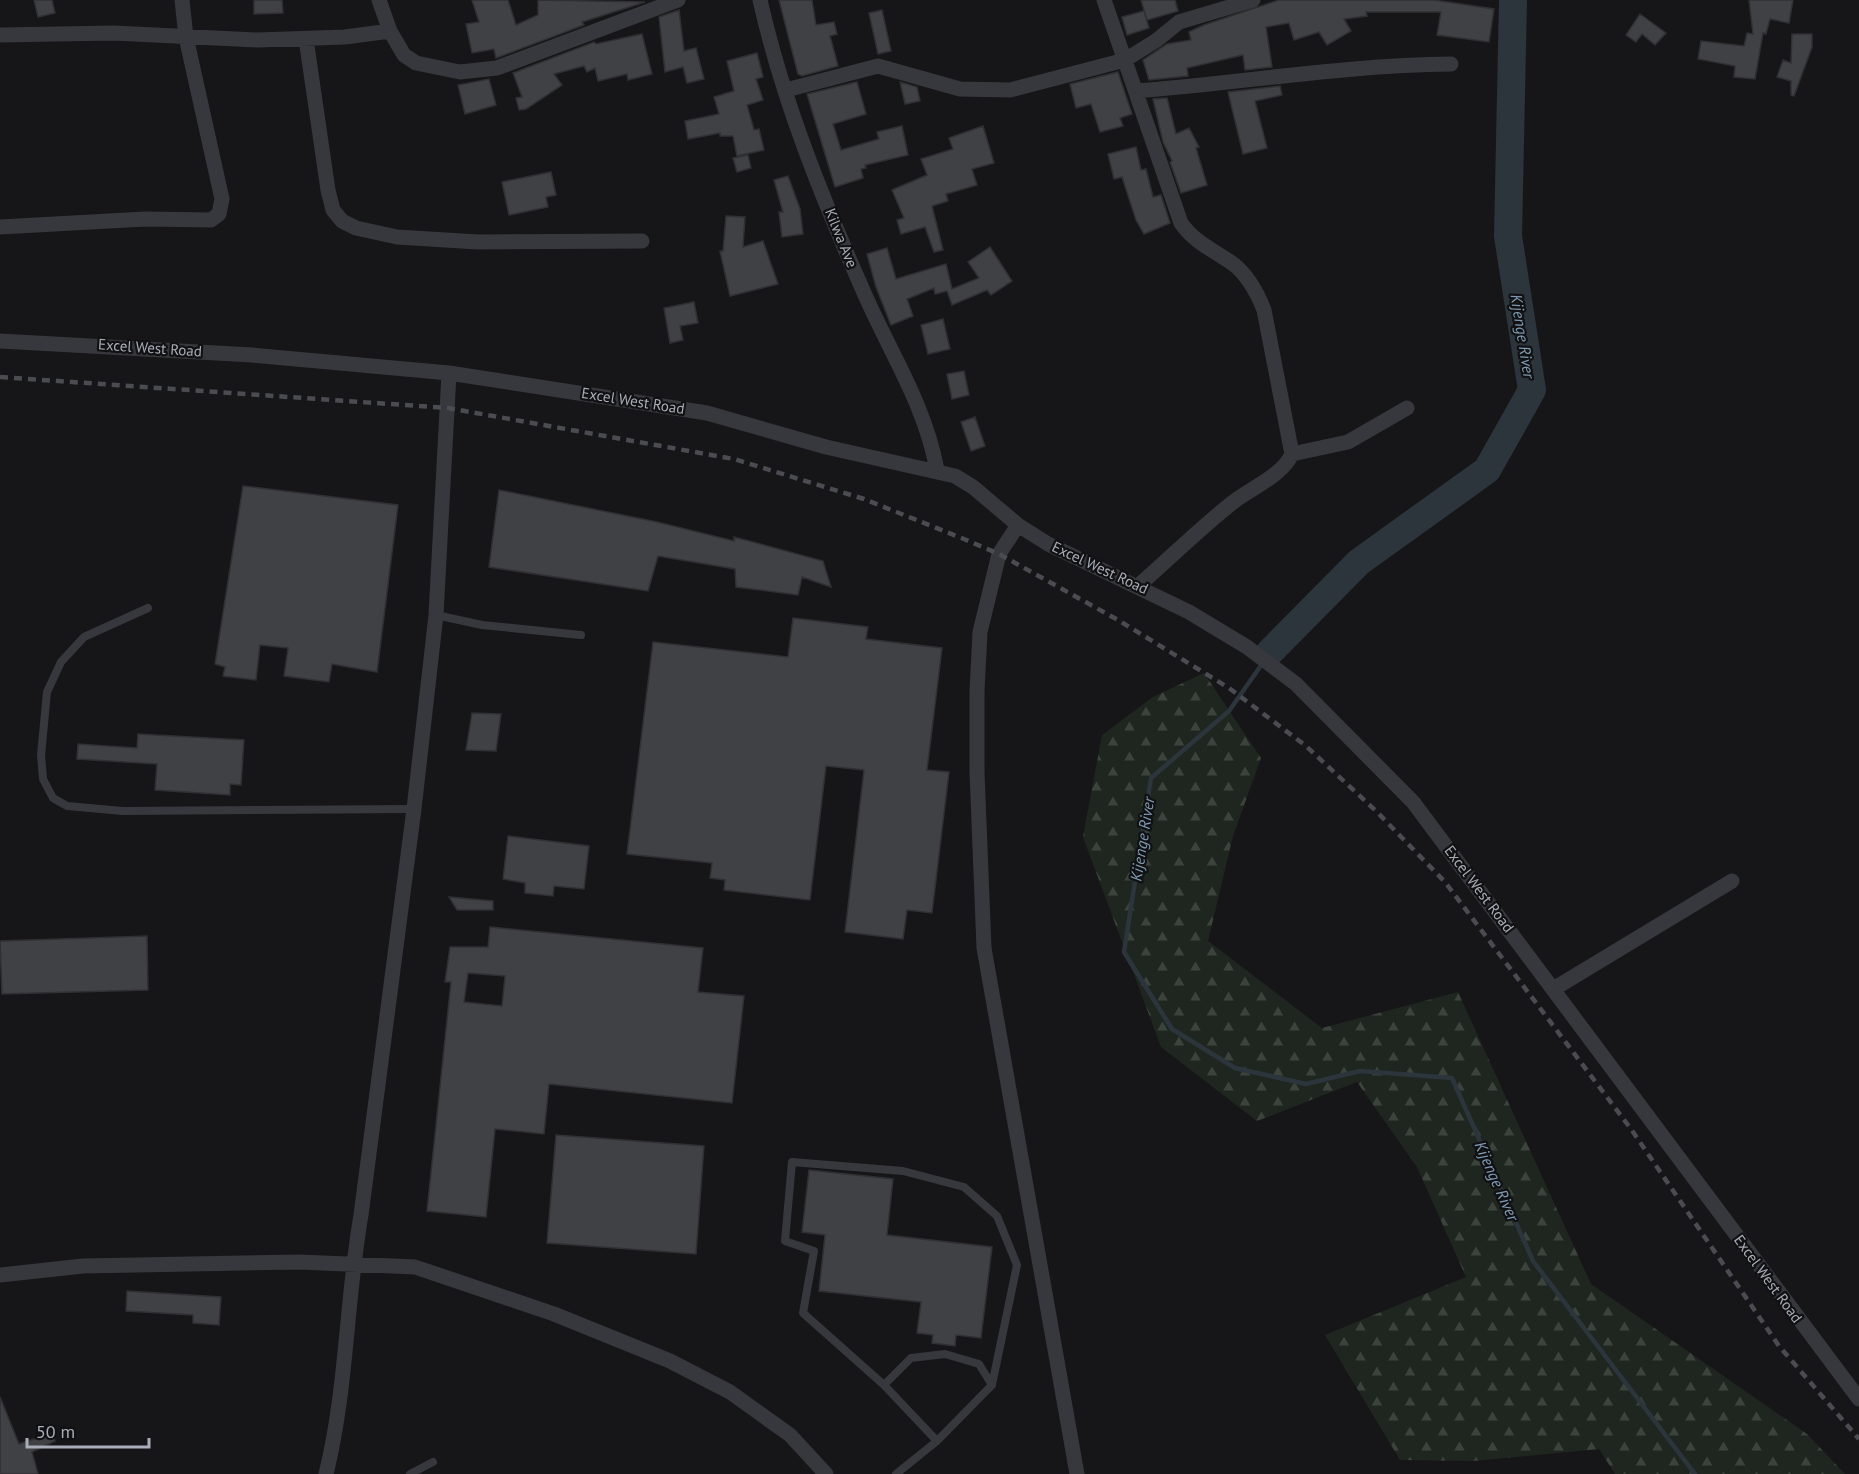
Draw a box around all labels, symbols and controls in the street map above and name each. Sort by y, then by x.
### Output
street label: Kilwa Ave [821,205,862,270]
water label: Kijenge River [1506,292,1540,381]
street label: Excel West Road [97,334,203,361]
street label: Excel West Road [580,383,686,418]
street label: Excel West Road [1049,537,1151,598]
water label: Kijenge River [1125,794,1159,883]
street label: Excel West Road [1440,841,1518,936]
water label: Kijenge River [1471,1138,1524,1226]
street label: Excel West Road [1730,1231,1807,1326]
scale bar [27,1411,148,1449]
text: 50 m [36,1420,75,1443]

